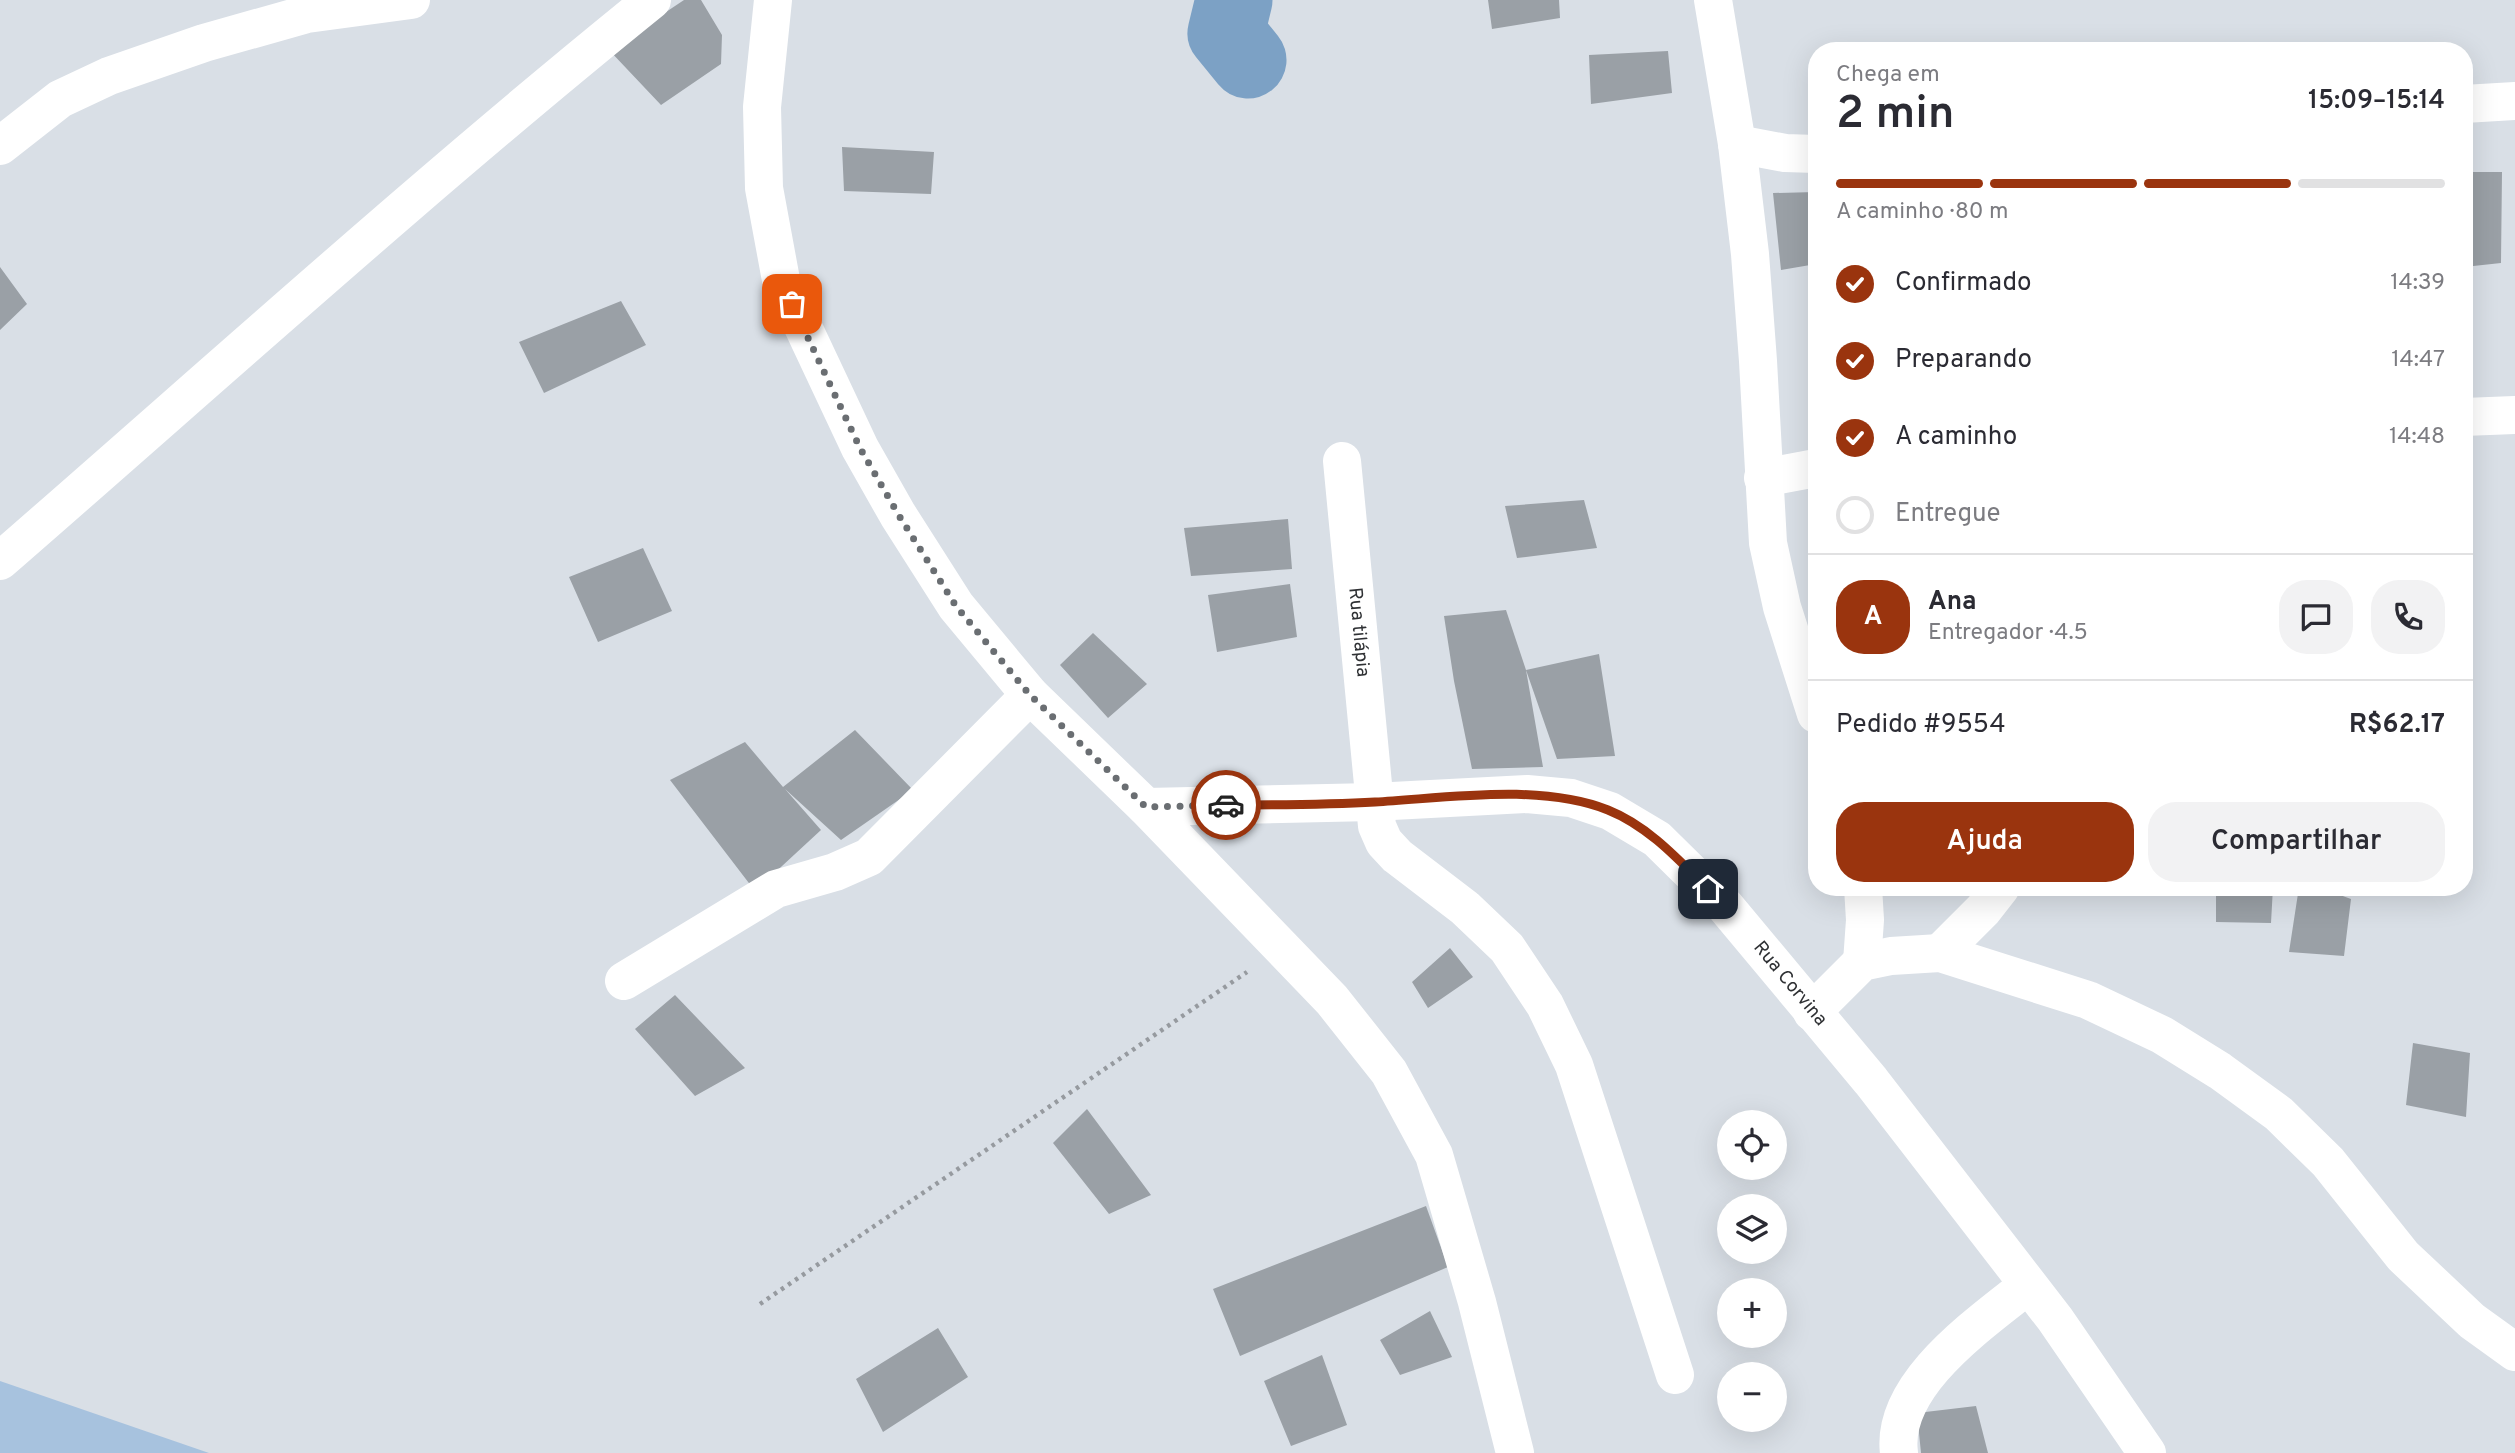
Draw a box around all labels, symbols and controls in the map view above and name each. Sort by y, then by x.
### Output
text: Chega em [1836,61,1940,90]
text: 15:09–15:14 [2308,85,2445,118]
text: 2 min [1836,86,1955,145]
text: A caminho · 80 m [1836,198,2008,227]
icon: check [1836,265,1874,303]
text: Confirmado [1895,267,2032,300]
text: 14:39 [2390,269,2445,298]
pin [762,274,822,334]
icon: bag [773,285,811,323]
icon: check [1836,342,1874,380]
text: Preparando [1895,344,2032,377]
text: 14:47 [2391,346,2445,375]
icon: check [1836,419,1874,457]
text: A caminho [1895,421,2017,454]
text: 14:48 [2389,423,2445,452]
text: Entregue [1895,498,2001,531]
button: chat [2279,580,2353,654]
button: phone [2371,580,2445,654]
street label: Rua tilápia [1342,586,1375,678]
text: Ana [1928,586,1977,619]
text: A [1864,601,1882,634]
text: Entregador · 4.5 [1928,619,2088,648]
text: Pedido #9554 [1836,709,2006,742]
text: R$62.17 [2349,709,2445,742]
courier [1191,770,1261,840]
icon: car [1207,786,1245,824]
button: Ajuda [1836,802,2134,882]
button: Compartilhar [2148,802,2445,882]
pin [1678,859,1738,919]
icon: home [1689,870,1727,908]
street label: Rua Corvina [1748,936,1832,1031]
map controls [1717,1110,1787,1432]
button: locate [1717,1110,1787,1180]
button: layers [1717,1194,1787,1264]
button: + [1717,1278,1787,1348]
button: − [1717,1362,1787,1432]

